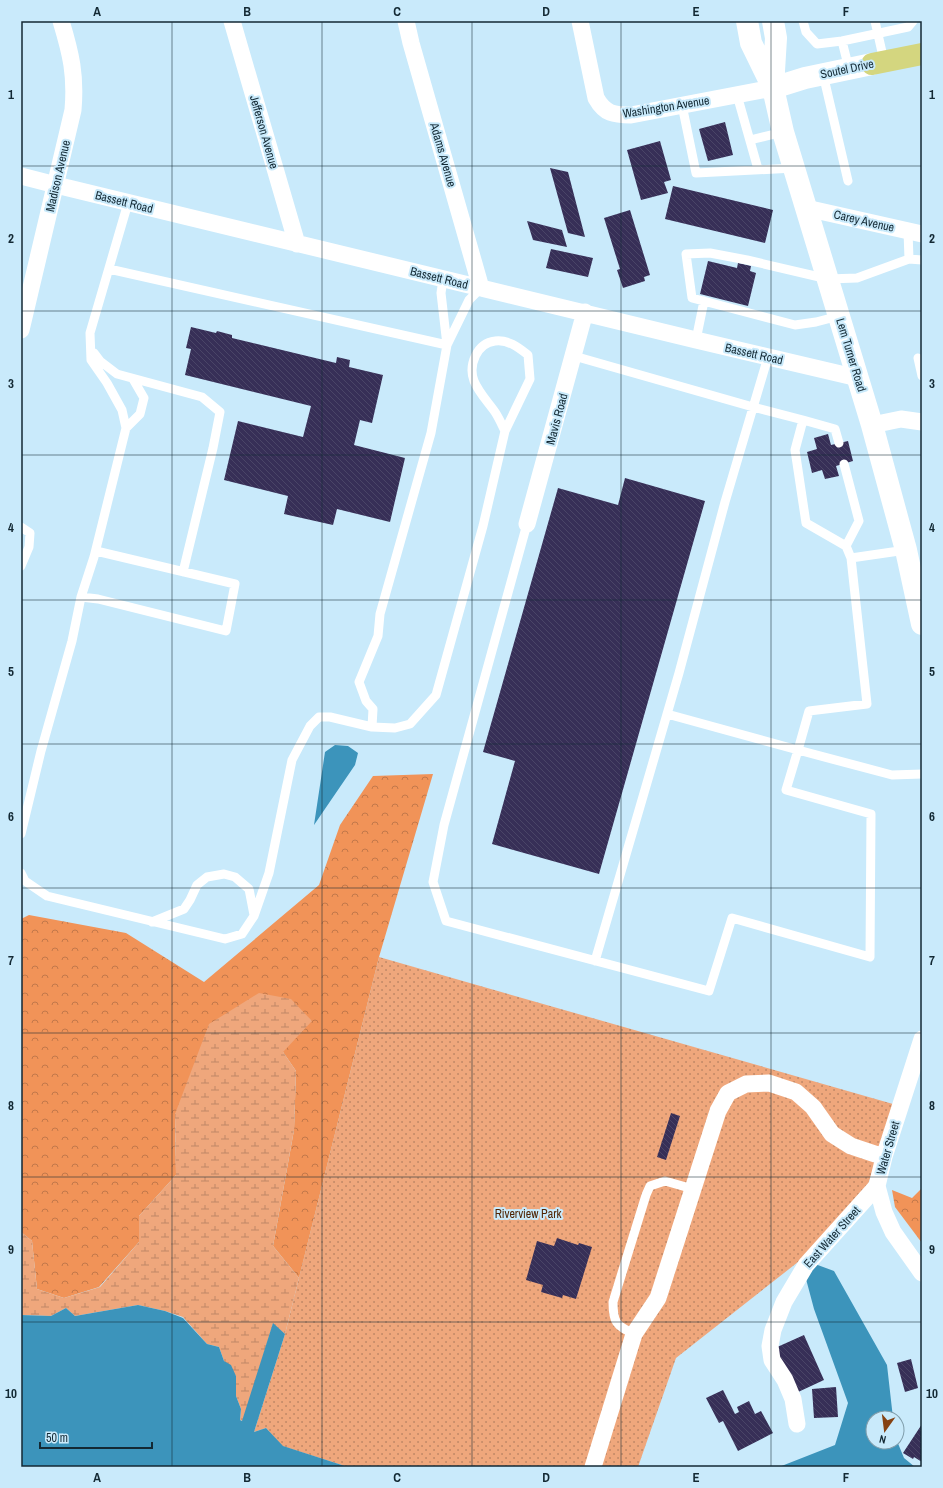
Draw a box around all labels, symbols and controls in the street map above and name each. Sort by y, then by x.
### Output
text: A [93,3,101,20]
text: B [243,3,251,20]
text: C [393,3,401,20]
text: D [542,3,550,20]
text: E [692,3,700,20]
text: F [843,3,850,20]
street label: Soutel Drive [819,56,875,82]
text: 1 [8,86,14,103]
text: 1 [929,86,935,103]
street label: Washington Avenue [622,92,710,122]
street label: Jefferson Avenue [246,93,282,171]
street label: Adams Avenue [426,120,460,189]
street label: Madison Avenue [42,139,74,213]
street label: Bassett Road [93,187,155,217]
street label: Carey Avenue [832,206,896,236]
text: 2 [8,230,14,247]
text: 2 [929,230,935,247]
street label: Bassett Road [408,263,470,293]
street label: Lem Turner Road [832,316,870,394]
street label: Bassett Road [723,340,785,368]
text: 3 [8,375,14,392]
text: 3 [929,375,935,392]
street label: Mavis Road [542,392,572,446]
text: 4 [8,519,14,536]
text: 4 [929,519,935,536]
text: 5 [8,663,14,680]
text: 5 [929,663,935,680]
text: 6 [8,808,14,825]
text: 6 [929,808,935,825]
text: 7 [8,952,14,969]
text: 7 [929,952,935,969]
text: 8 [8,1097,14,1114]
text: 8 [929,1097,935,1114]
street label: Water Street [873,1119,903,1177]
street label: East Water Street [800,1203,864,1271]
park label: Riverview Park [495,1206,561,1222]
text: 9 [8,1241,14,1258]
text: 9 [929,1241,935,1258]
text: 10 [5,1385,17,1402]
text: 10 [926,1385,938,1402]
north arrow [865,1410,905,1450]
scale bar [40,1424,152,1450]
text: 50 m [46,1430,68,1446]
text: N [878,1432,887,1447]
text: A [93,1469,101,1486]
text: B [243,1469,251,1486]
text: C [393,1469,401,1486]
text: D [542,1469,550,1486]
text: E [692,1469,700,1486]
text: F [843,1469,850,1486]

